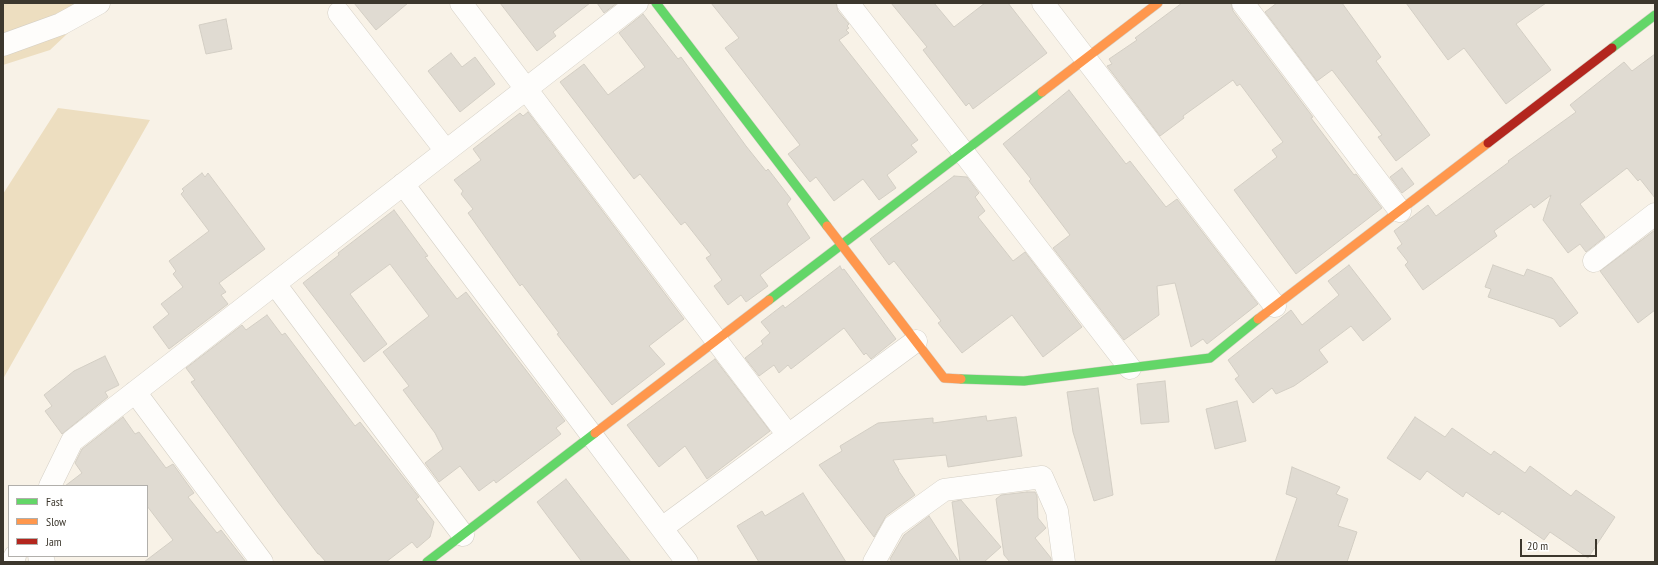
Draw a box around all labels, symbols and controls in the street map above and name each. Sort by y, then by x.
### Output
legend [8,485,148,557]
text: Fast [46,494,63,509]
text: Slow [46,514,66,529]
scale bar [1522,531,1599,557]
text: Jam [46,534,62,549]
text: 20 m [1527,538,1548,553]

